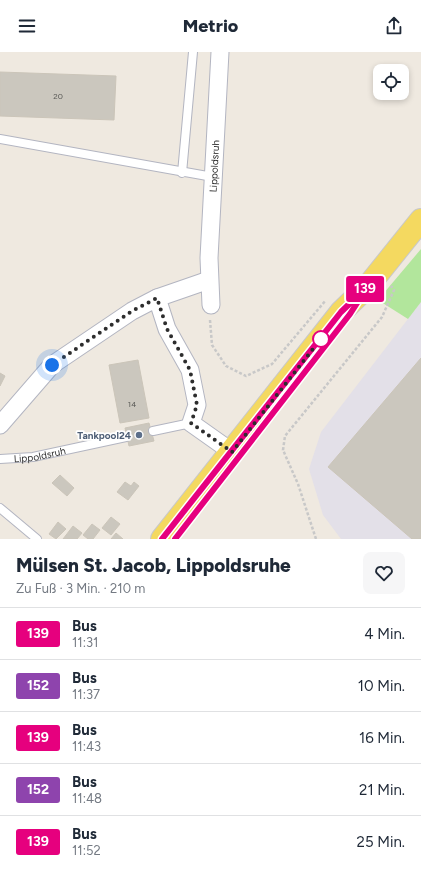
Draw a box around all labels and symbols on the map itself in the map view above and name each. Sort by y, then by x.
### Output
house number: 20 [53,91,63,101]
street label: Lippoldsruh [206,139,222,193]
line badge: 139 [342,276,388,302]
unlabelled marker [312,330,330,348]
your location [42,355,62,375]
house number: 14 [128,399,136,409]
place label: Tankpool24 [77,429,132,442]
marker: Tankpool24 [134,430,144,440]
street label: Lippoldsruh [13,444,67,465]

